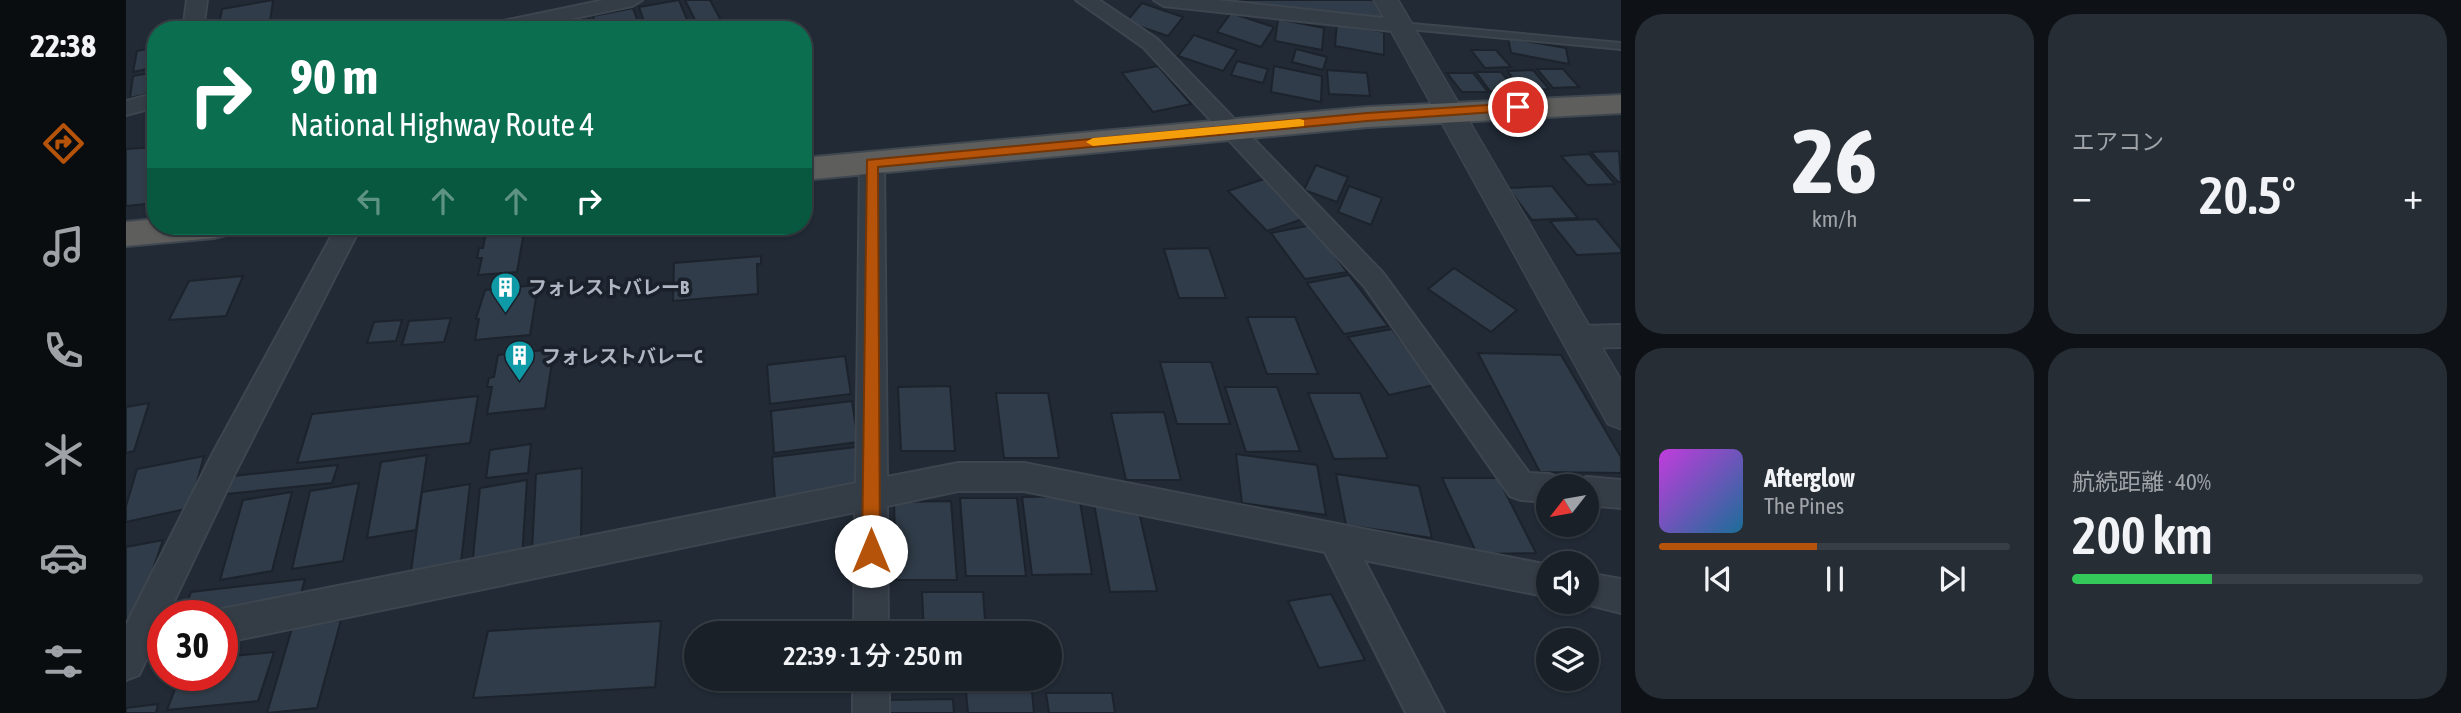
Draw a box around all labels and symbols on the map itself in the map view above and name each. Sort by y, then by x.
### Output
pin [1488,77,1548,137]
building icon: フォレストバレーB [488,270,522,314]
place label: フォレストバレーB [528,276,689,298]
building icon: フォレストバレーC [502,339,536,383]
place label: フォレストバレーC [542,345,703,367]
north arrow [1536,474,1600,537]
position arrow [834,514,908,588]
speed limit sign: 30 [147,600,238,691]

